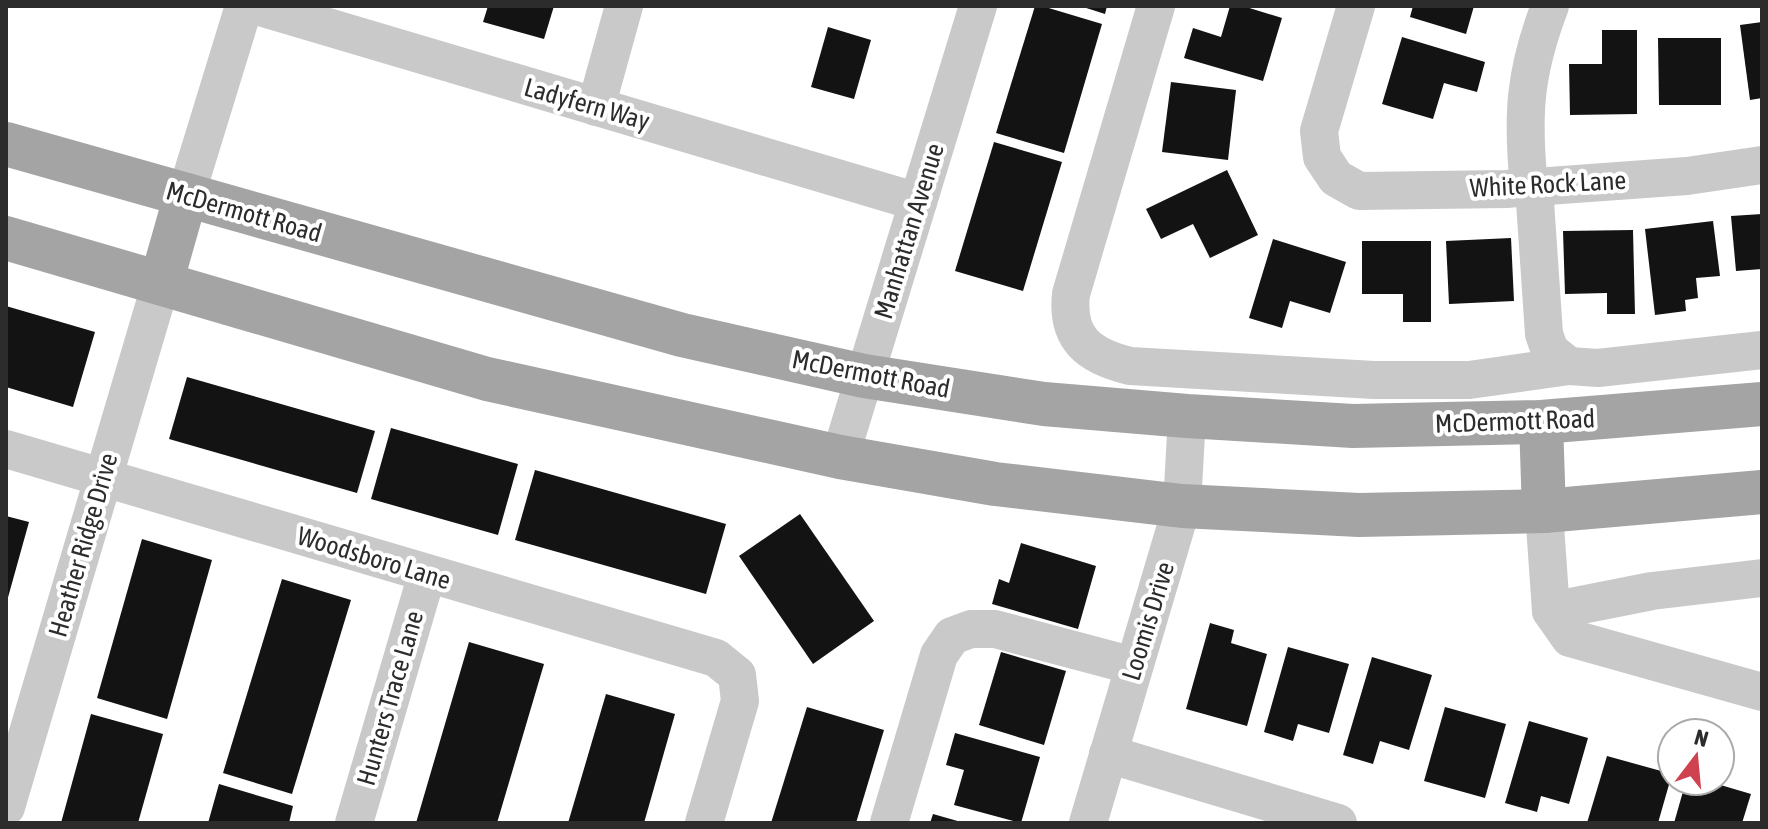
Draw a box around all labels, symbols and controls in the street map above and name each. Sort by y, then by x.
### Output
street label: Ladyfern Way [521,72,653,136]
street label: Manhattan Avenue [868,140,950,322]
street label: White Rock Lane [1469,165,1627,203]
street label: McDermott Road [163,176,325,248]
street label: McDermott Road [790,344,952,404]
street label: McDermott Road [1434,403,1596,439]
street label: Heather Ridge Drive [42,450,124,640]
street label: Woodsboro Lane [294,520,454,596]
street label: Loomis Drive [1116,558,1180,684]
street label: Hunters Trace Lane [351,607,429,789]
north arrow [1656,717,1736,797]
text: N [1692,723,1711,752]

